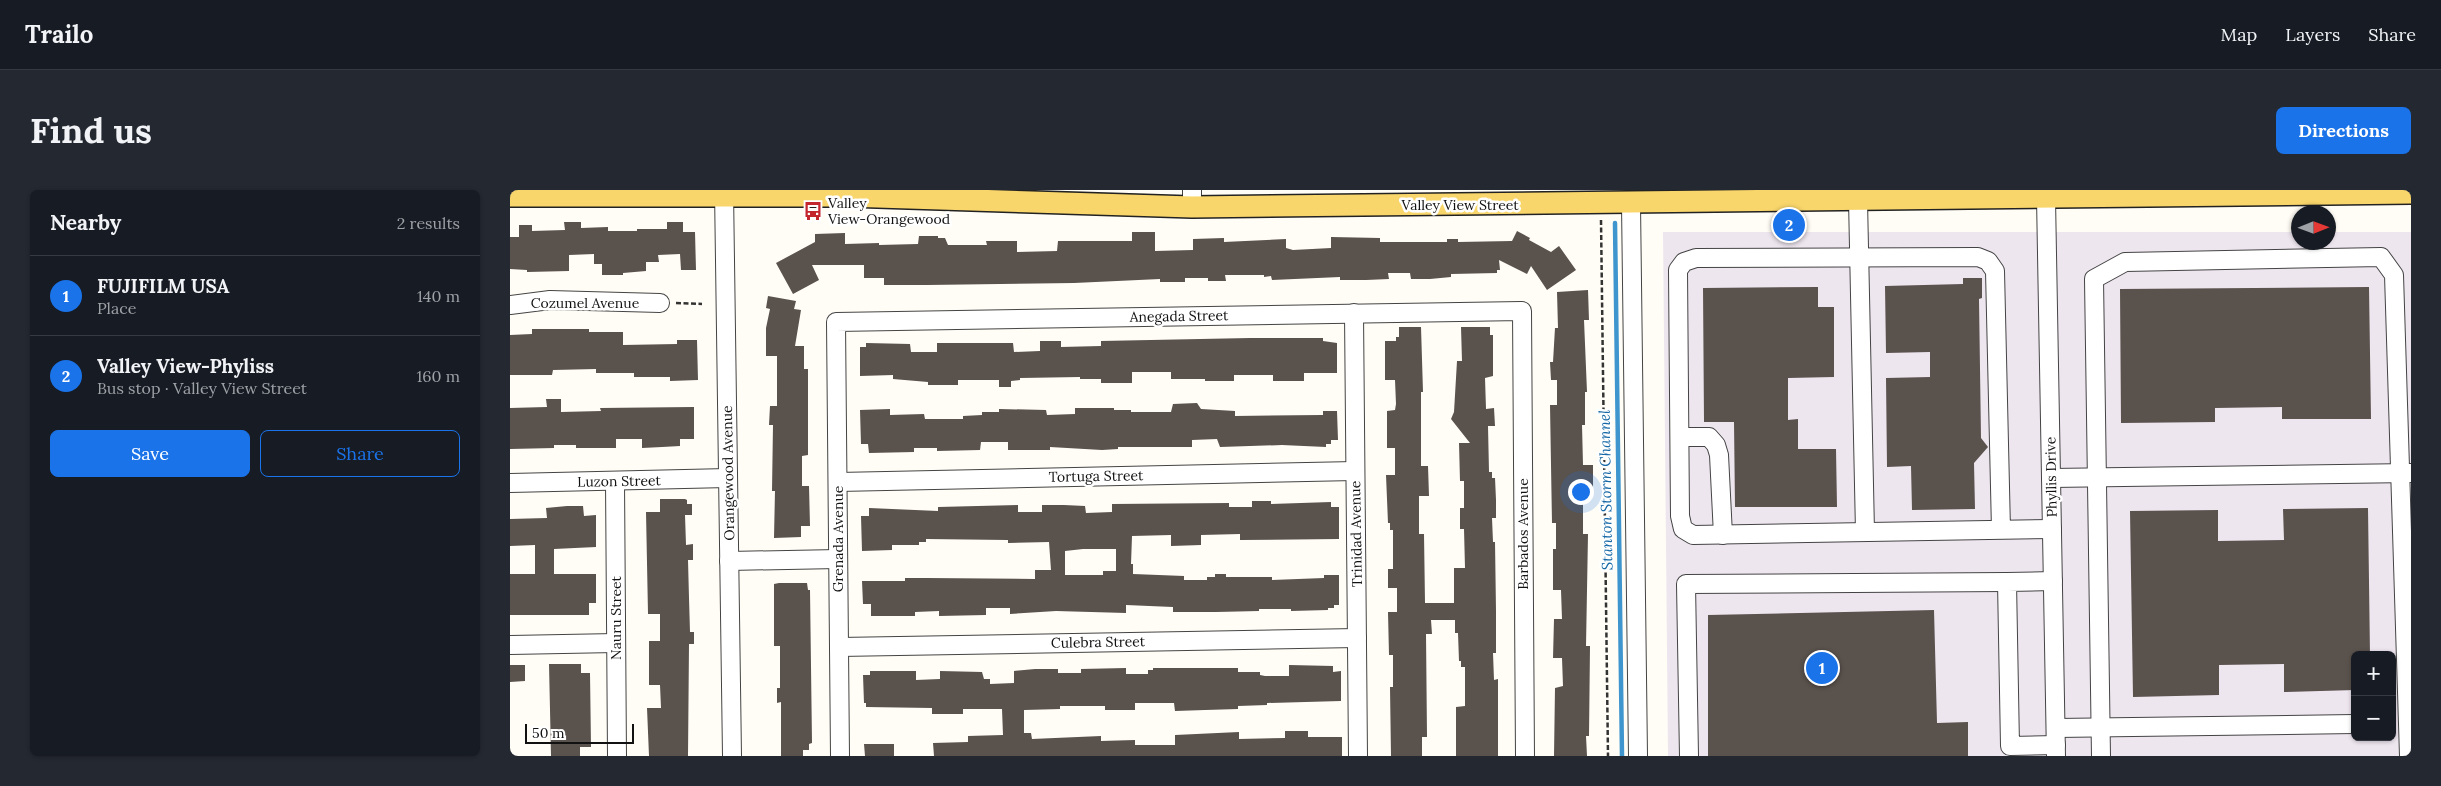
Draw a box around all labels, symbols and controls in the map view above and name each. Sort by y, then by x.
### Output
text: Trailo [25,19,93,50]
text: Map [2221,23,2257,46]
text: Layers [2285,23,2340,46]
text: Share [2368,23,2416,46]
button: Directions [2276,107,2411,154]
text: Find us [30,108,152,153]
place label: Valley View-Orangewood [827,194,950,228]
street label: Valley View Street [1400,196,1519,214]
bus stop icon: Valley View-Orangewood [802,200,824,222]
north arrow [2291,205,2336,250]
pin: 2 [1773,206,1805,244]
text: Nearby [50,209,121,236]
text: 2 results [397,213,460,233]
text: FUJIFILM USA [97,274,229,298]
text: 1 [63,286,69,306]
text: 140 m [417,286,460,306]
street label: Cozumel Avenue [531,294,640,312]
text: Place [97,298,136,318]
street label: Anegada Street [1128,306,1229,326]
text: Valley View-Phyliss [97,354,274,378]
text: 2 [62,366,70,386]
text: 160 m [416,366,460,386]
text: Bus stop · Valley View Street [97,378,307,398]
street label: Orangewood Avenue [718,405,738,541]
water label: Stanton Storm Channel [1595,409,1616,570]
button: Save [50,430,250,477]
button: Share [260,430,460,477]
street label: Phyllis Drive [2041,436,2061,518]
street label: Tortuga Street [1048,466,1144,486]
street label: Luzon Street [577,471,662,491]
street label: Barbados Avenue [1514,478,1532,590]
your location [1568,479,1594,505]
street label: Trinidad Avenue [1346,480,1366,587]
street label: Grenada Avenue [829,485,847,592]
street label: Nauru Street [607,575,625,660]
street label: Culebra Street [1051,632,1146,652]
pin: 1 [1806,649,1838,687]
map controls [2351,651,2396,741]
button: + [2351,651,2396,696]
button: − [2351,696,2396,741]
scale bar [525,721,634,744]
text: 50 m [532,724,565,742]

